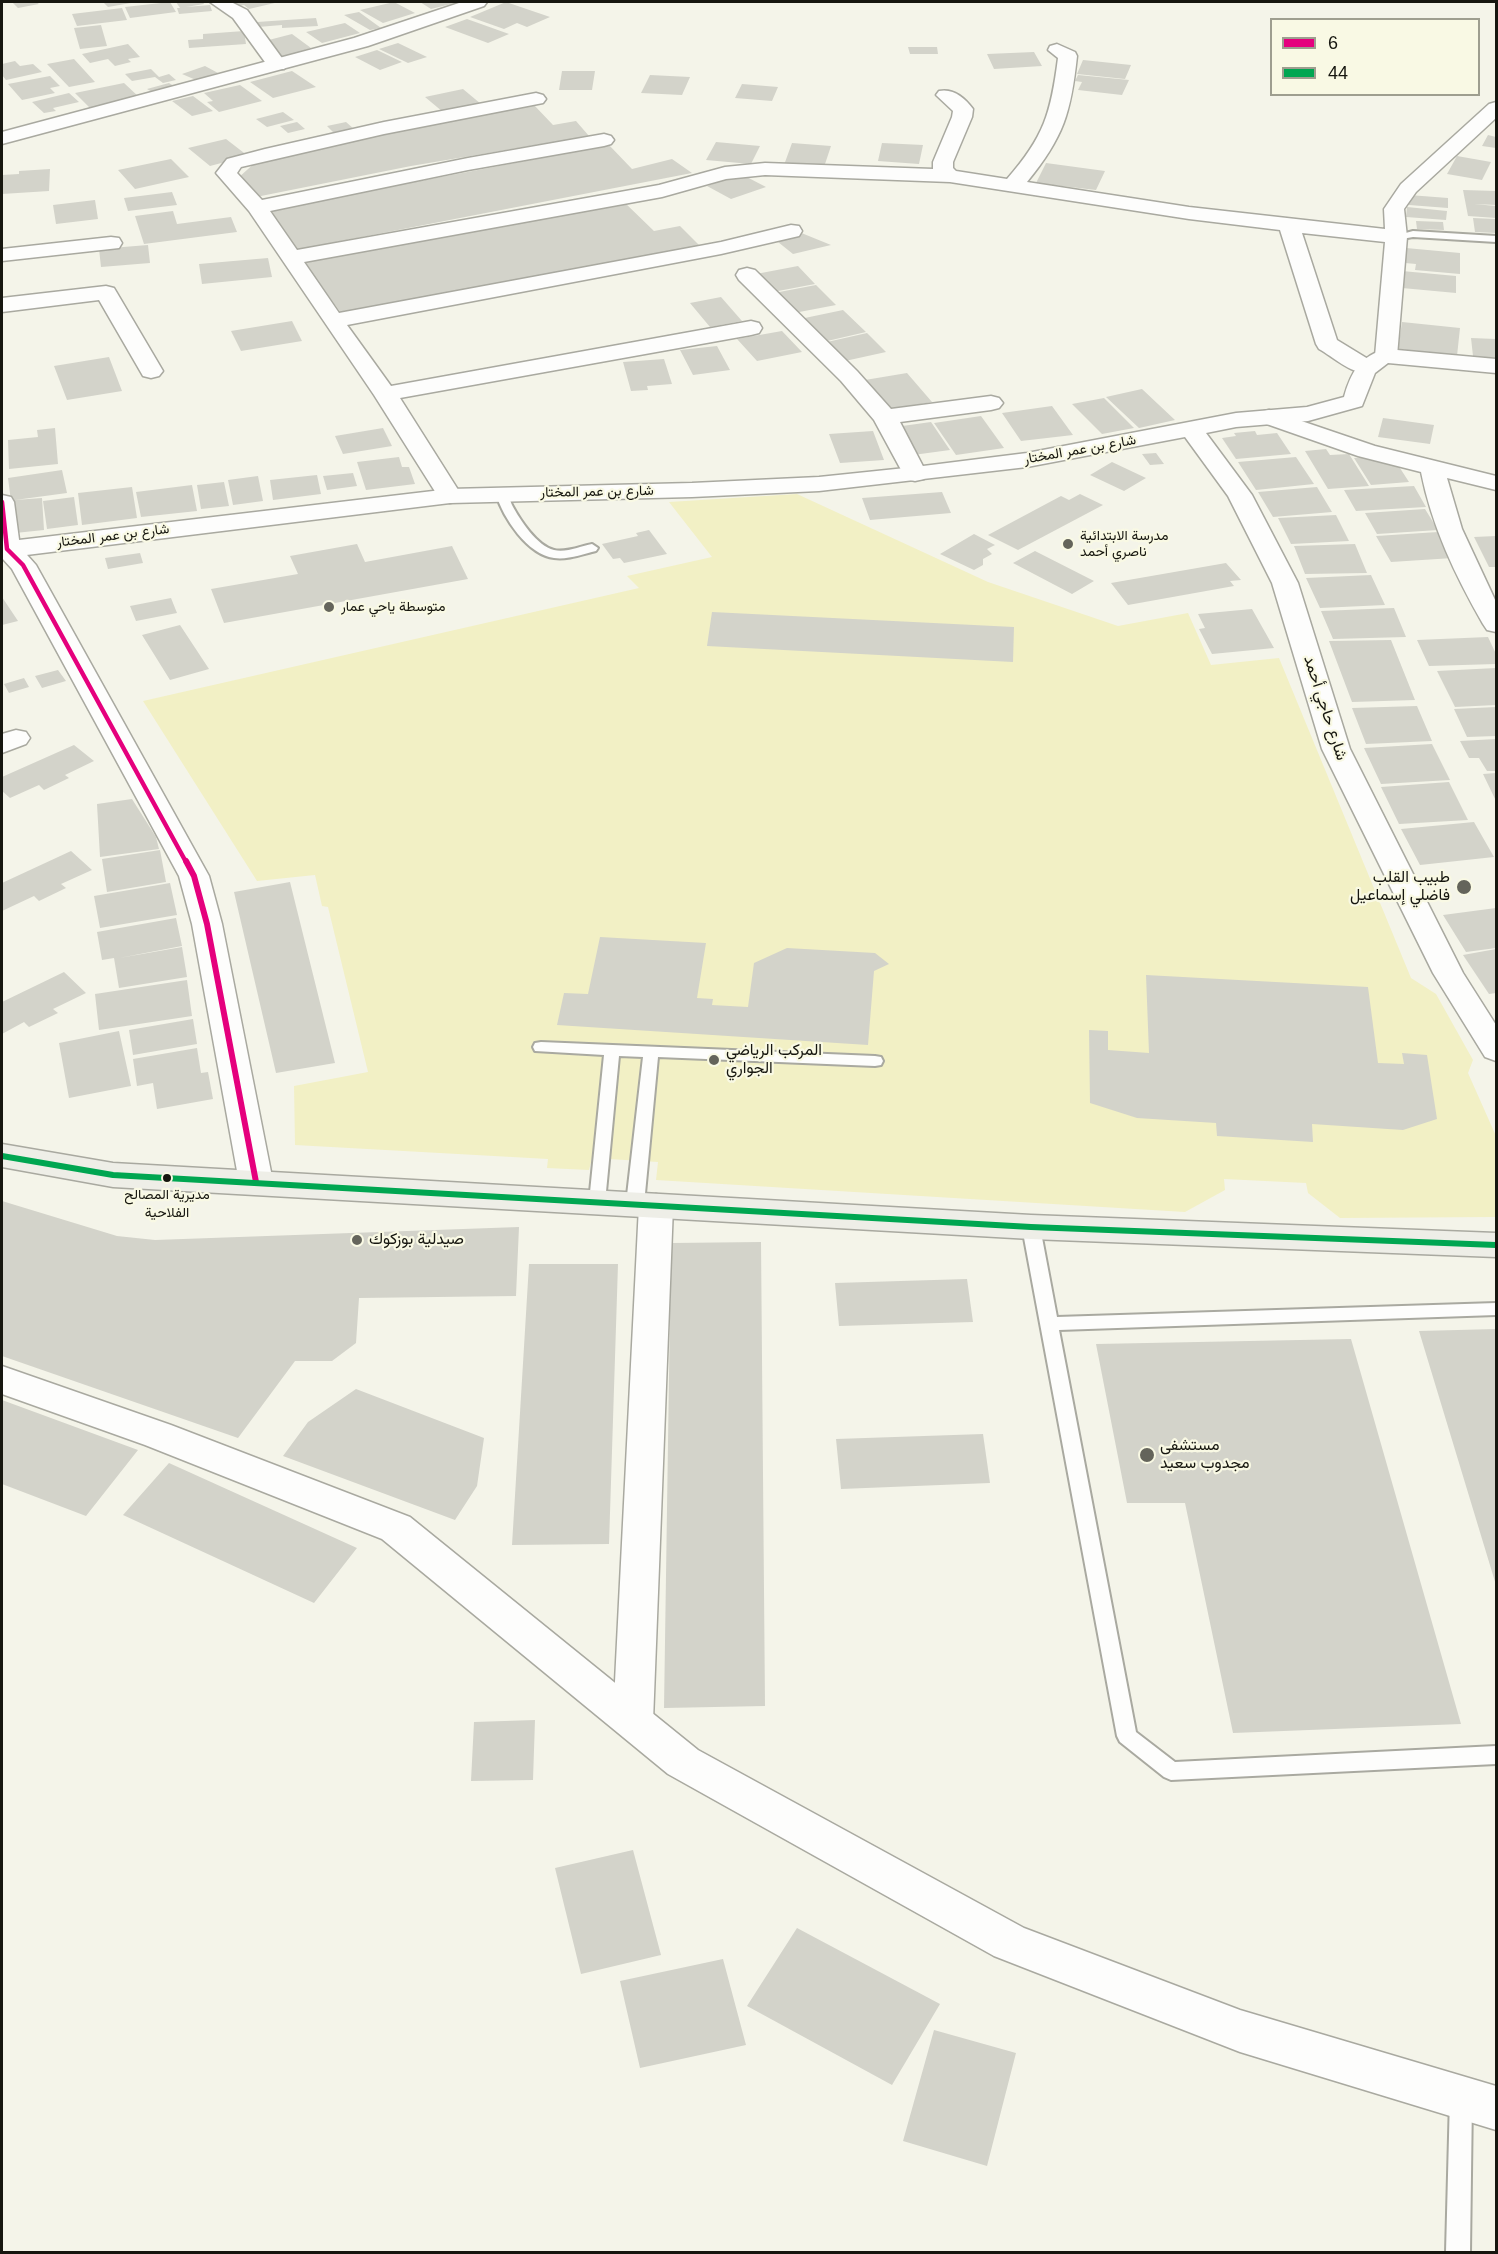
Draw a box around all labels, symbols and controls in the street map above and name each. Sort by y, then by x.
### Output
legend [1270,18,1480,96]
text: 6 [1328,33,1338,53]
text: 44 [1328,63,1348,83]
street label: شارع بن عمر المختار [1023,432,1137,468]
street label: شارع بن عمر المختار [540,483,654,501]
street label: شارع بن عمر المختار [56,521,170,551]
place label: مدرسة الابتدائية ناصري أحمد [1080,528,1168,560]
marker: مدرسة الابتدائية ناصري أحمد [1061,537,1075,551]
place label: متوسطة ياحي عمار [341,599,446,615]
marker: متوسطة ياحي عمار [322,600,336,614]
street label: شارع حاجي أحمد [1299,653,1351,763]
place label: طبيب القلب فاضلي إسماعيل [1350,868,1450,906]
marker: طبيب القلب فاضلي إسماعيل [1455,878,1473,896]
place label: المركب الرياضي الجواري [726,1041,822,1079]
marker: المركب الرياضي الجواري [707,1053,721,1067]
marker: مديرية المصالح الفلاحية [161,1172,173,1184]
place label: مديرية المصالح الفلاحية [124,1187,210,1220]
place label: صيدلية بوزكوك [369,1230,464,1250]
marker: صيدلية بوزكوك [350,1233,364,1247]
place label: مستشفى مجدوب سعيد [1160,1436,1250,1474]
marker: مستشفى مجدوب سعيد [1138,1446,1156,1464]

